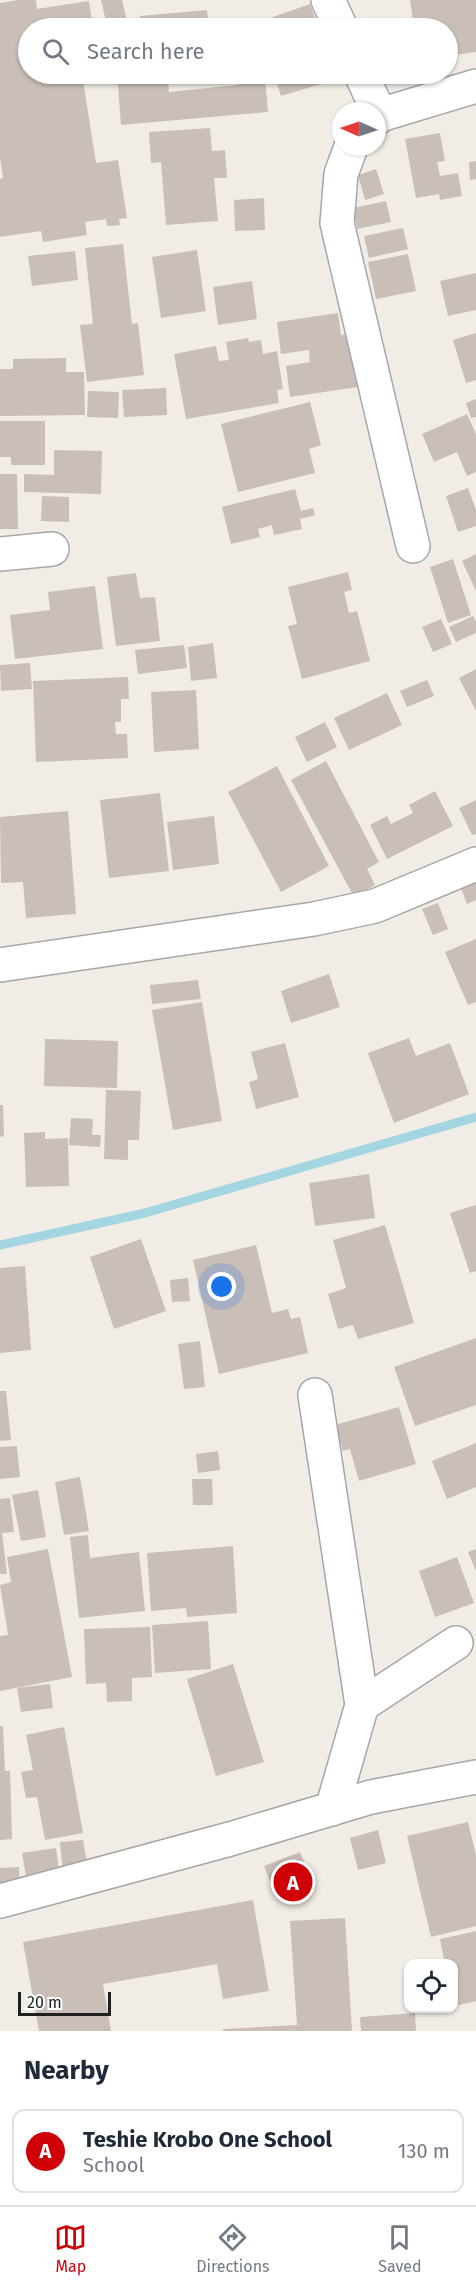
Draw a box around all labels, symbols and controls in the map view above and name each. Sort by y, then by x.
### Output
search box [18,18,458,84]
icon: search [39,35,72,68]
text: Search here [87,38,205,65]
north arrow [332,102,386,156]
your location [207,1272,236,1301]
pin: A [274,1860,312,1904]
map controls [404,1959,458,2013]
button: locate [404,1959,458,2013]
scale bar [18,1989,111,2016]
text: 20 m [27,1993,62,2012]
text: Nearby [24,2055,109,2086]
text: Teshie Krobo One School [83,2126,332,2153]
text: A [40,2139,51,2163]
text: 130 m [398,2139,450,2163]
text: School [83,2153,144,2177]
tab: Map [54,2221,87,2276]
tab: Directions [196,2221,270,2276]
tab: Saved [378,2221,422,2276]

